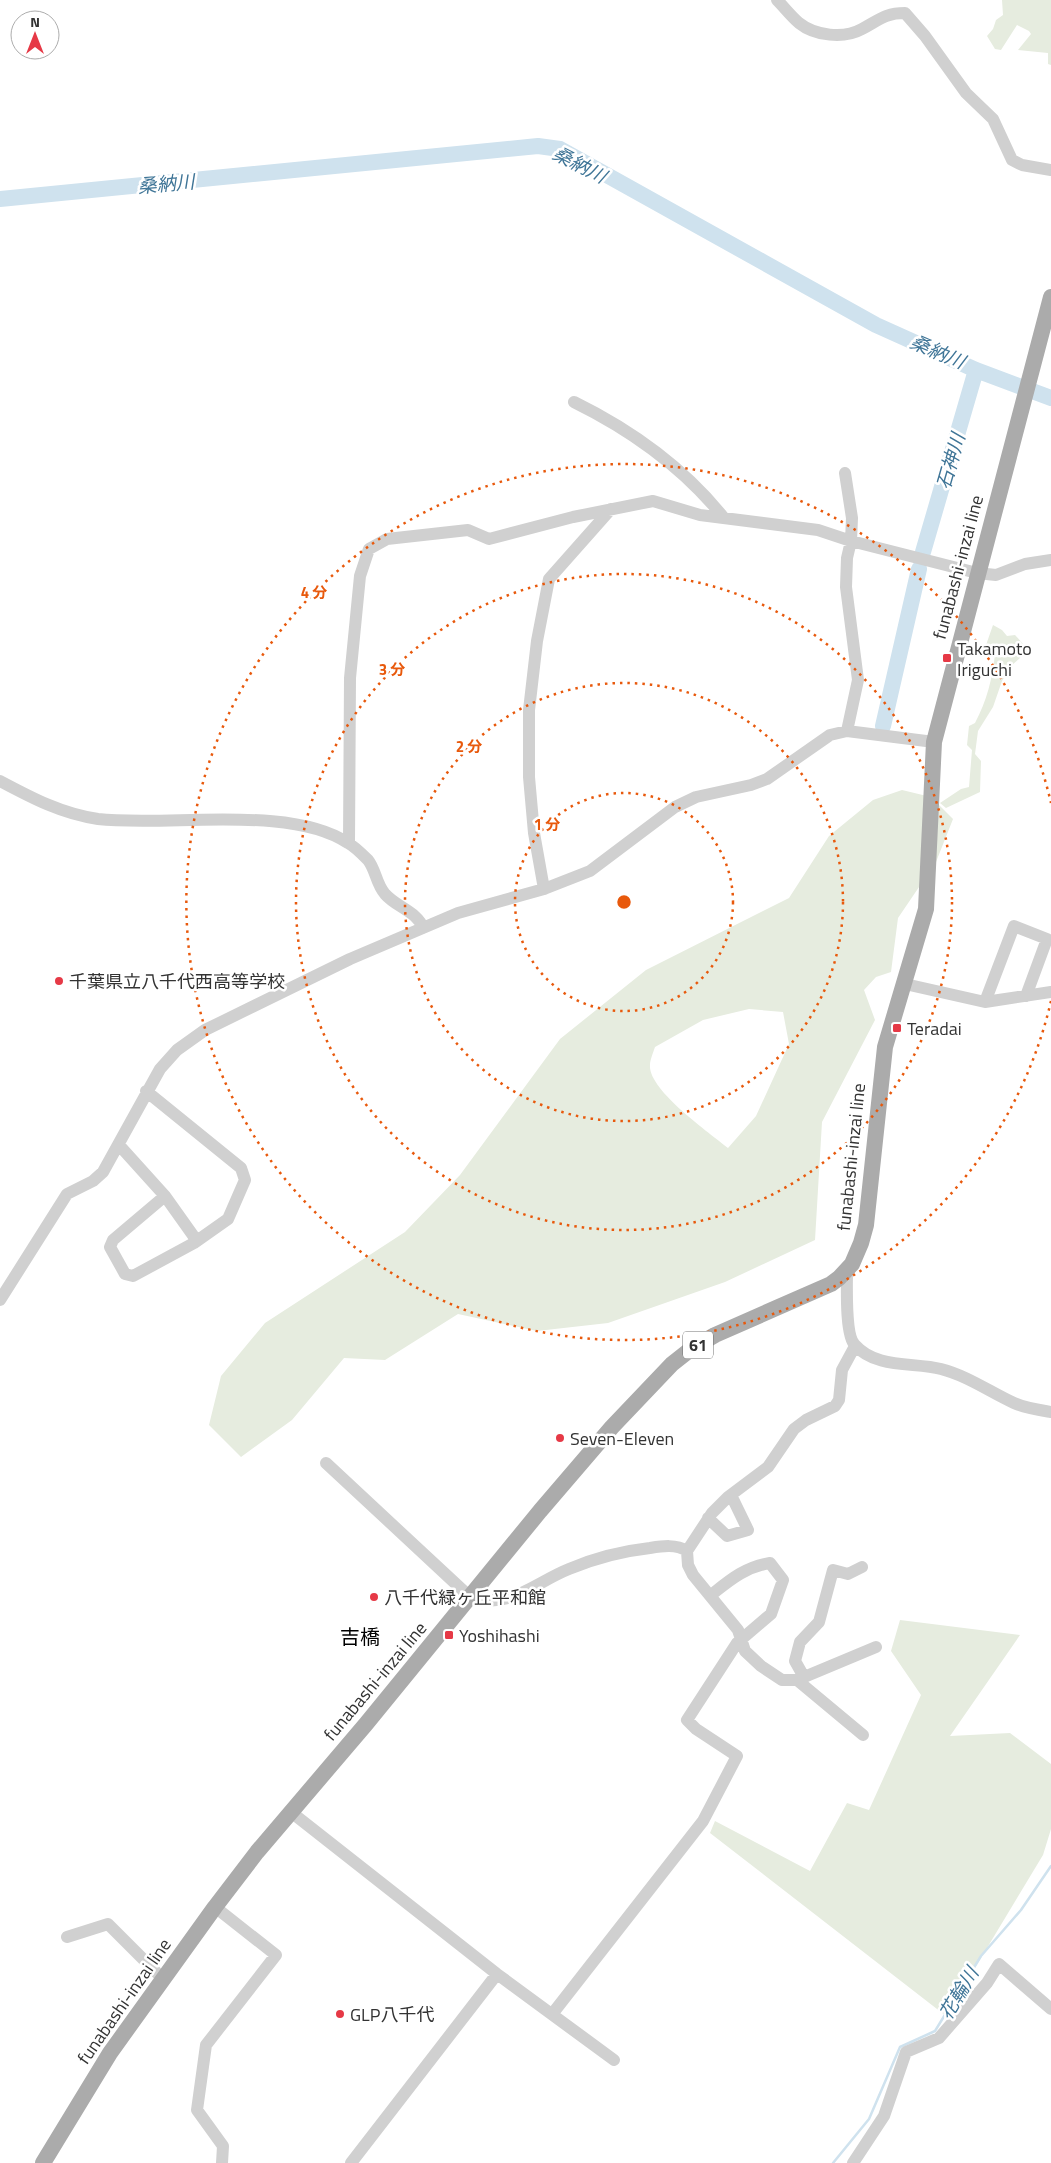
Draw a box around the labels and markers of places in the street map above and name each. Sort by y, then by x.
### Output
place label: Takamoto Iriguchi [957,635,1032,683]
marker: Takamoto Iriguchi [941,652,953,664]
centre of rings [615,893,633,911]
place label: 千葉県立八千代西高等学校 [69,968,285,995]
marker: 千葉県立八千代西高等学校 [53,975,65,987]
place label: Teradai [907,1015,962,1042]
marker: Teradai [891,1022,903,1034]
place label: Seven-Eleven [570,1425,674,1452]
marker: Seven-Eleven [554,1432,566,1444]
place label: 八千代緑ヶ丘平和館 [384,1584,546,1611]
marker: 八千代緑ヶ丘平和館 [368,1591,380,1603]
place label: Yoshihashi [459,1622,540,1649]
marker: Yoshihashi [443,1629,455,1641]
place label: GLP八千代 [350,2001,434,2028]
marker: GLP八千代 [334,2008,346,2020]

